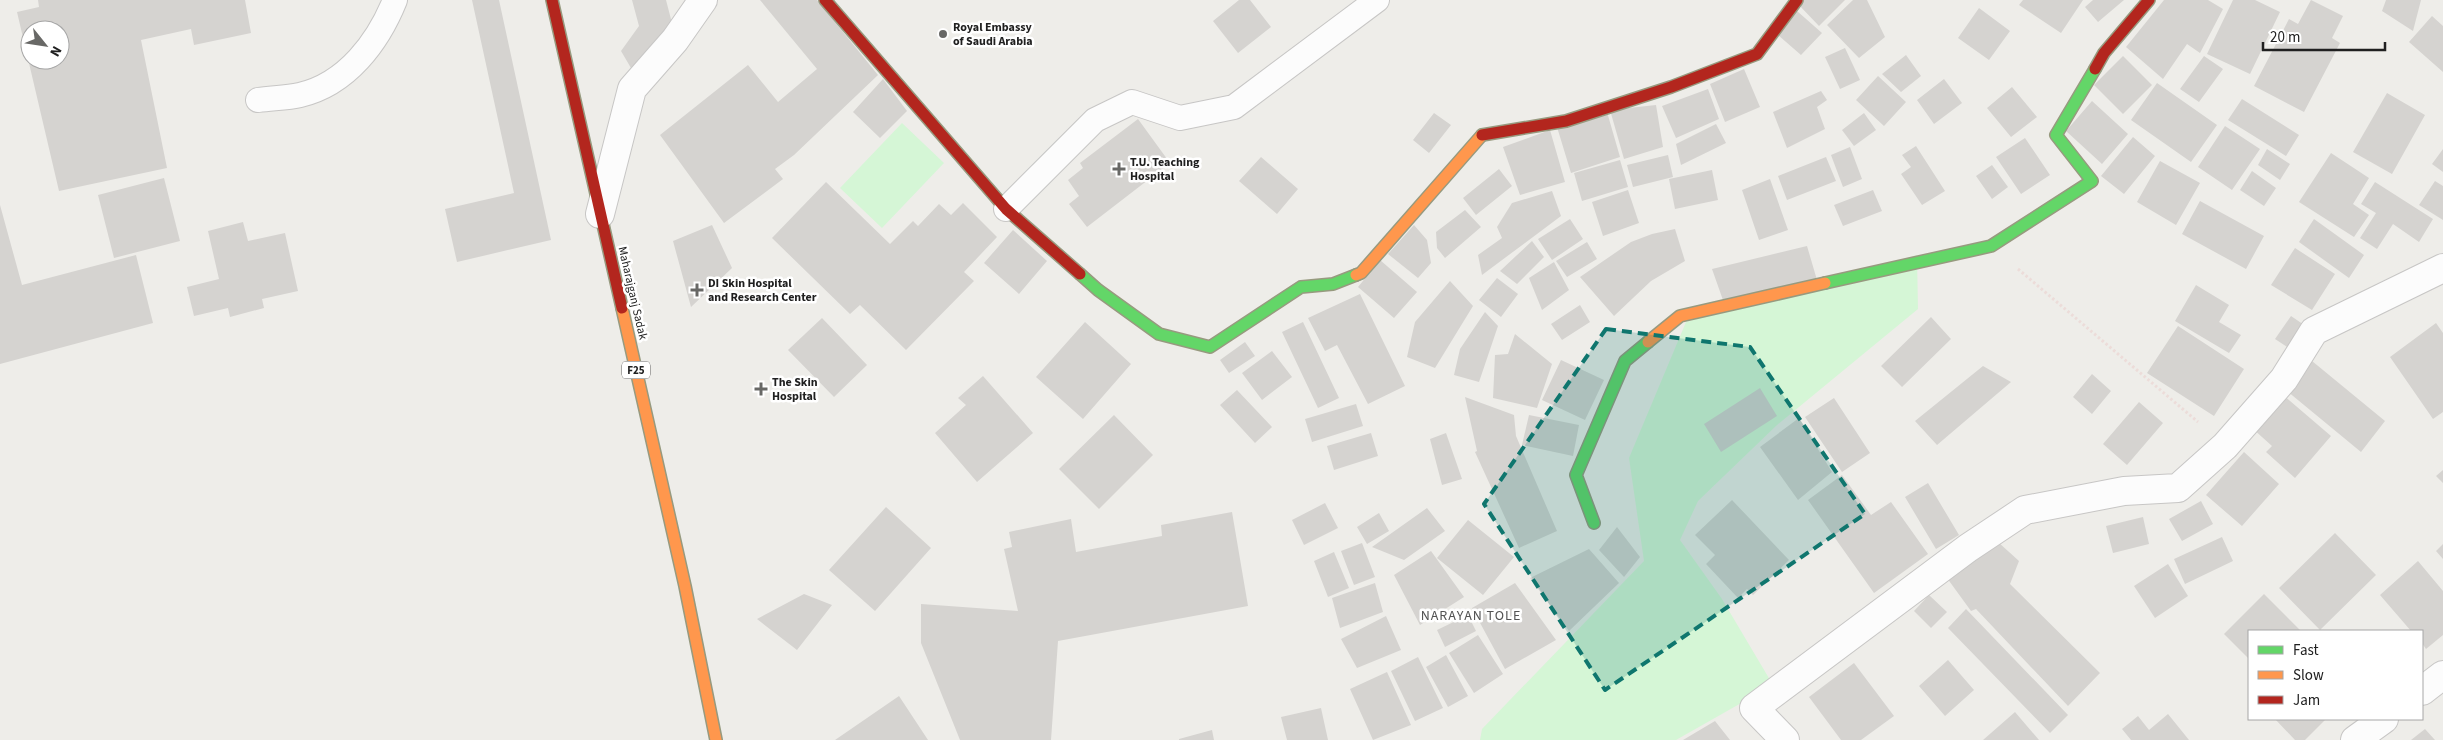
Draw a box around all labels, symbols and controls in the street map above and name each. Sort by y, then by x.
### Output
place label: Royal Embassy of Saudi Arabia [953,19,1033,50]
north arrow [20,20,70,70]
scale bar [2263,20,2386,52]
text: 20 m [2270,27,2300,48]
marker: Royal Embassy of Saudi Arabia [937,28,949,40]
text: N [44,42,66,60]
place label: T.U. Teaching Hospital [1130,154,1200,185]
marker: T.U. Teaching Hospital [1112,162,1126,176]
street label: Maharajganj Sadak [614,245,652,341]
place label: DI Skin Hospital and Research Center [708,275,817,306]
marker: DI Skin Hospital and Research Center [690,283,704,297]
road number: F25 [622,362,650,378]
place label: The Skin Hospital [772,374,818,405]
marker: The Skin Hospital [754,382,768,396]
district label: NARAYAN TOLE [1421,606,1521,626]
legend [2248,630,2423,720]
text: Fast [2293,640,2319,661]
text: Slow [2293,665,2324,686]
text: Jam [2293,690,2320,711]

